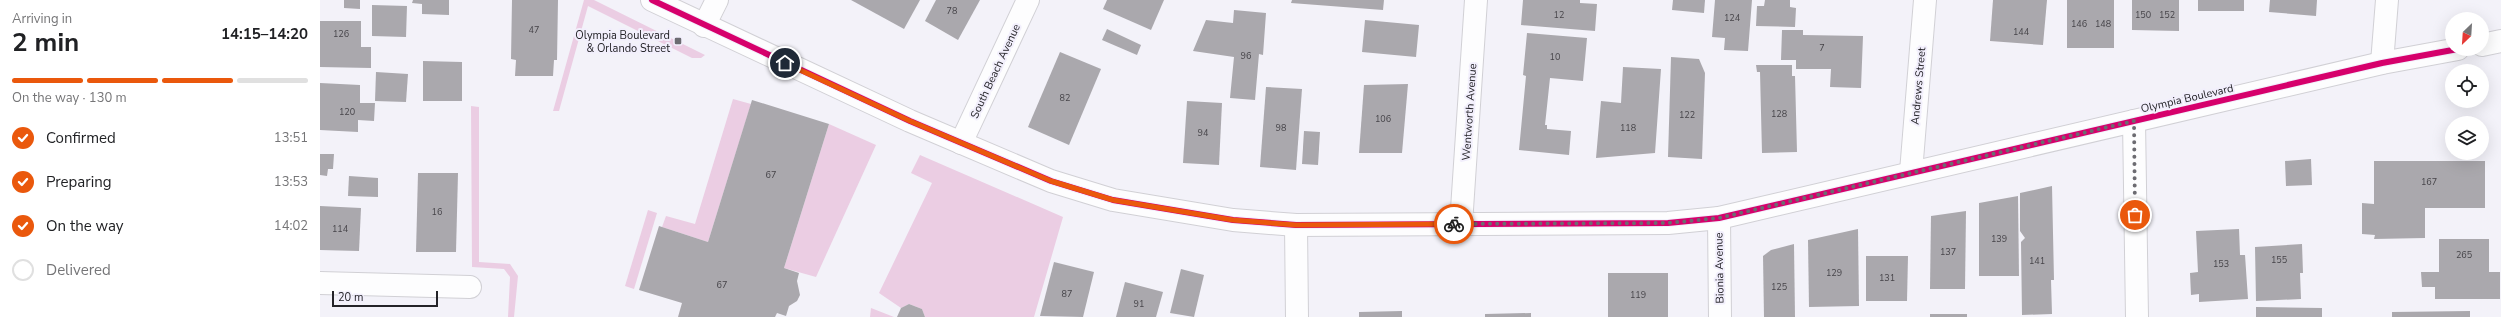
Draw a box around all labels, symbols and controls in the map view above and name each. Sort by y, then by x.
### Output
house number: 78 [947,5,957,17]
house number: 12 [1554,9,1564,21]
house number: 150 [2135,9,2151,21]
house number: 152 [2159,9,2175,21]
text: Arriving in [12,10,72,28]
house number: 124 [1724,12,1741,24]
north arrow [2445,12,2489,56]
map controls [2445,12,2489,160]
house number: 146 [2071,18,2087,30]
house number: 148 [2095,18,2111,30]
street label: South Beach Avenue [967,21,1024,121]
text: 14:15–14:20 [221,24,308,44]
house number: 47 [529,24,539,36]
text: 2 min [12,25,79,60]
house number: 144 [2013,26,2030,38]
house number: 126 [333,28,349,40]
place label: Olympia Boulevard & Orlando Street [575,28,670,56]
marker: Olympia Boulevard & Orlando Street [673,36,683,46]
house number: 7 [1819,42,1825,54]
pin [768,46,802,80]
street label: Andrews Street [1908,47,1929,125]
house number: 96 [1241,50,1251,62]
house number: 10 [1550,51,1560,63]
icon: home [774,52,796,74]
street label: Wentworth Avenue [1459,63,1480,161]
button: locate [2445,64,2489,108]
street label: Olympia Boulevard [2139,81,2235,116]
text: On the way · 130 m [12,89,127,107]
house number: 82 [1060,92,1070,104]
house number: 120 [339,106,355,118]
house number: 128 [1771,108,1787,120]
house number: 122 [1679,109,1695,121]
house number: 106 [1375,113,1391,125]
button: layers [2445,116,2489,160]
house number: 98 [1276,122,1286,134]
house number: 118 [1620,122,1636,134]
icon: check [12,127,34,149]
house number: 94 [1198,127,1209,139]
text: Confirmed [46,128,116,148]
text: 13:51 [274,129,308,147]
house number: 67 [766,169,776,181]
icon: check [12,171,34,193]
text: Preparing [46,172,111,192]
text: 13:53 [274,173,308,191]
house number: 167 [2421,176,2437,188]
pin [2118,198,2152,232]
courier [1434,204,1474,244]
icon: bag [2124,204,2146,226]
house number: 16 [432,206,442,218]
icon: bike [1443,213,1465,235]
icon: check [12,215,34,237]
text: On the way [46,216,124,236]
text: 14:02 [274,217,308,235]
house number: 114 [332,223,349,235]
street label: Bionia Avenue [1711,232,1728,304]
house number: 139 [1991,233,2007,245]
house number: 137 [1940,246,1956,258]
house number: 265 [2456,249,2472,261]
house number: 155 [2271,254,2287,266]
house number: 141 [2029,255,2045,267]
house number: 153 [2213,258,2229,270]
text: Delivered [46,260,111,280]
house number: 129 [1826,267,1842,279]
house number: 131 [1879,272,1895,284]
house number: 67 [717,279,727,291]
house number: 125 [1771,281,1787,293]
house number: 87 [1062,288,1072,300]
scale bar [332,289,438,308]
house number: 119 [1630,289,1646,301]
text: 20 m [338,290,363,305]
house number: 91 [1134,298,1144,310]

